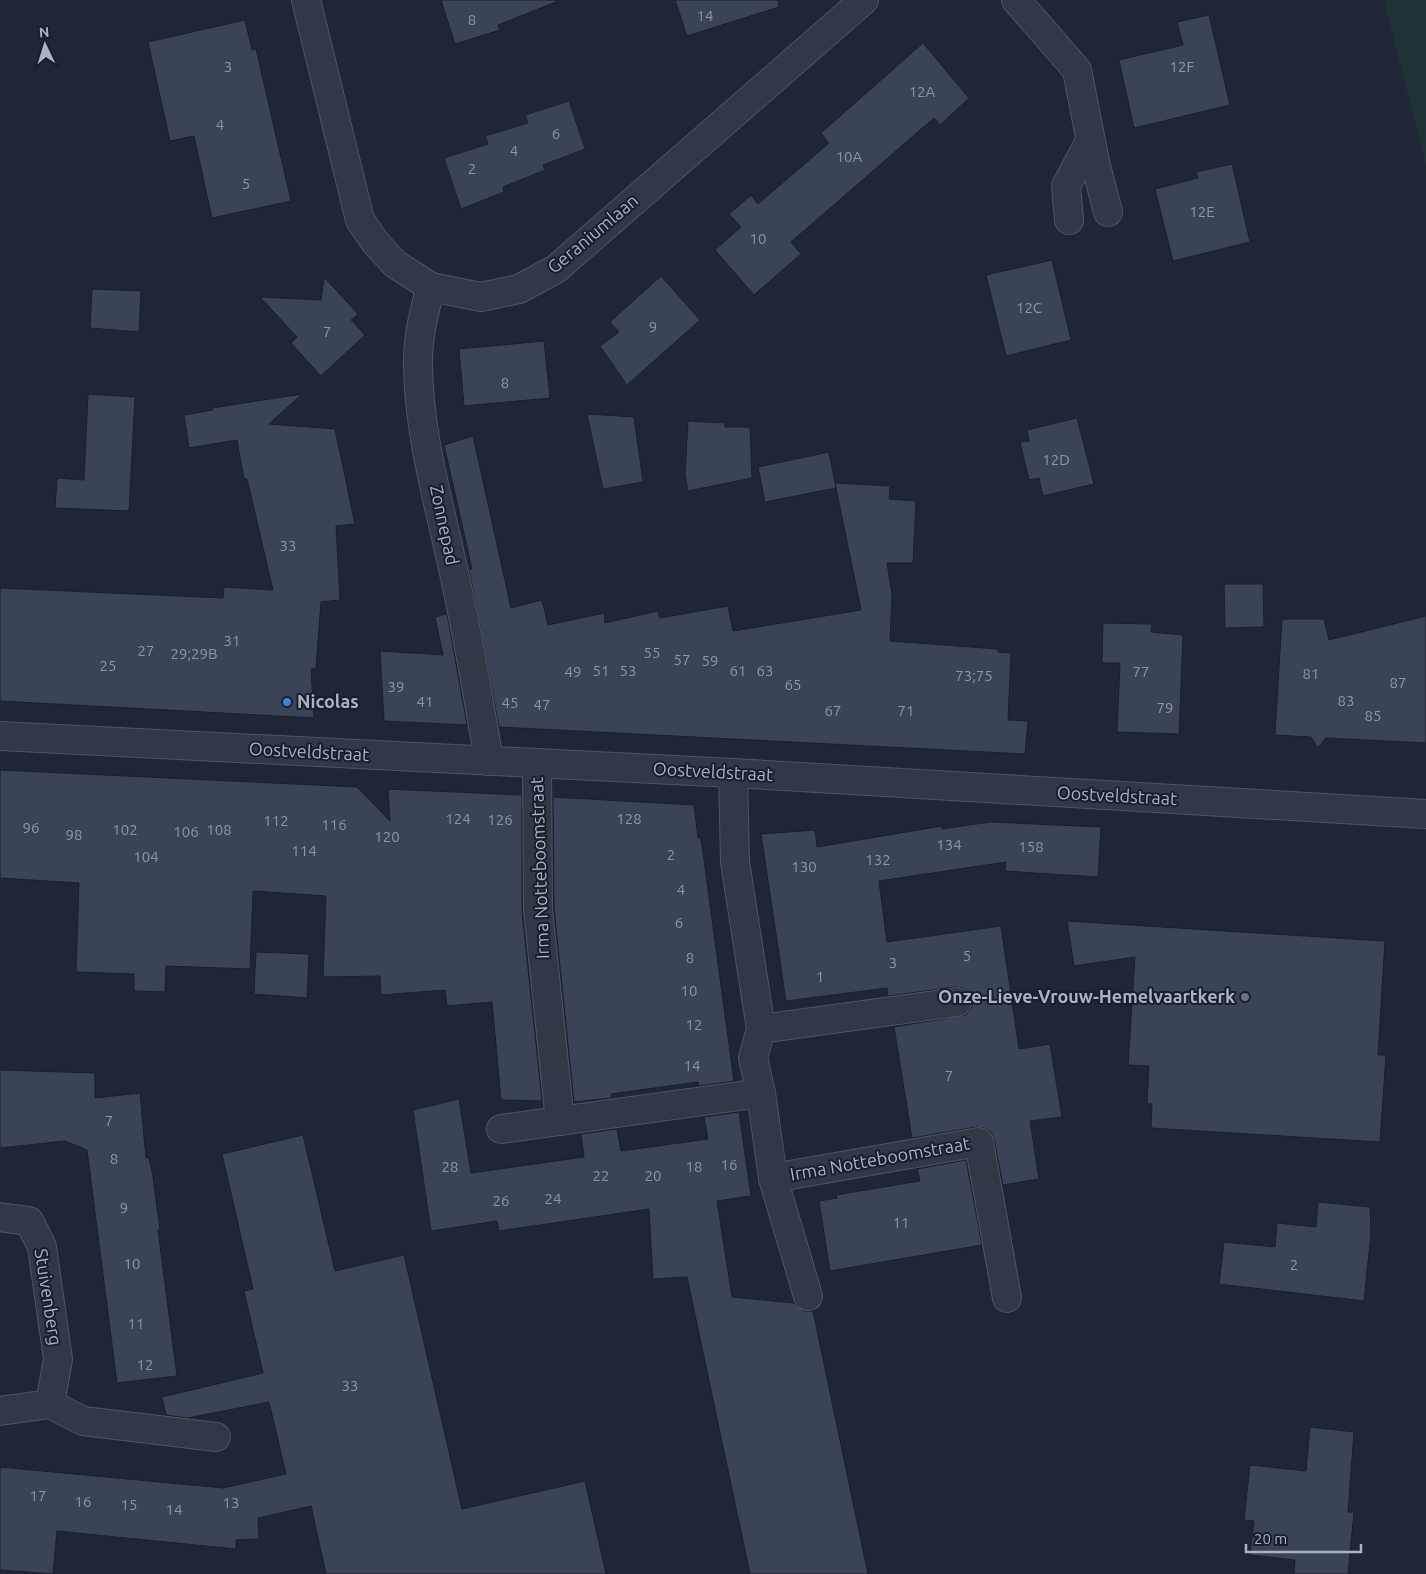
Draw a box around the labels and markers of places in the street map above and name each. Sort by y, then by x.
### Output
place label: Nicolas [297,691,359,711]
marker: Nicolas [281,696,293,708]
place label: Onze-Lieve-Vrouw-Hemelvaartkerk [938,986,1235,1006]
marker: Onze-Lieve-Vrouw-Hemelvaartkerk [1239,991,1251,1003]

